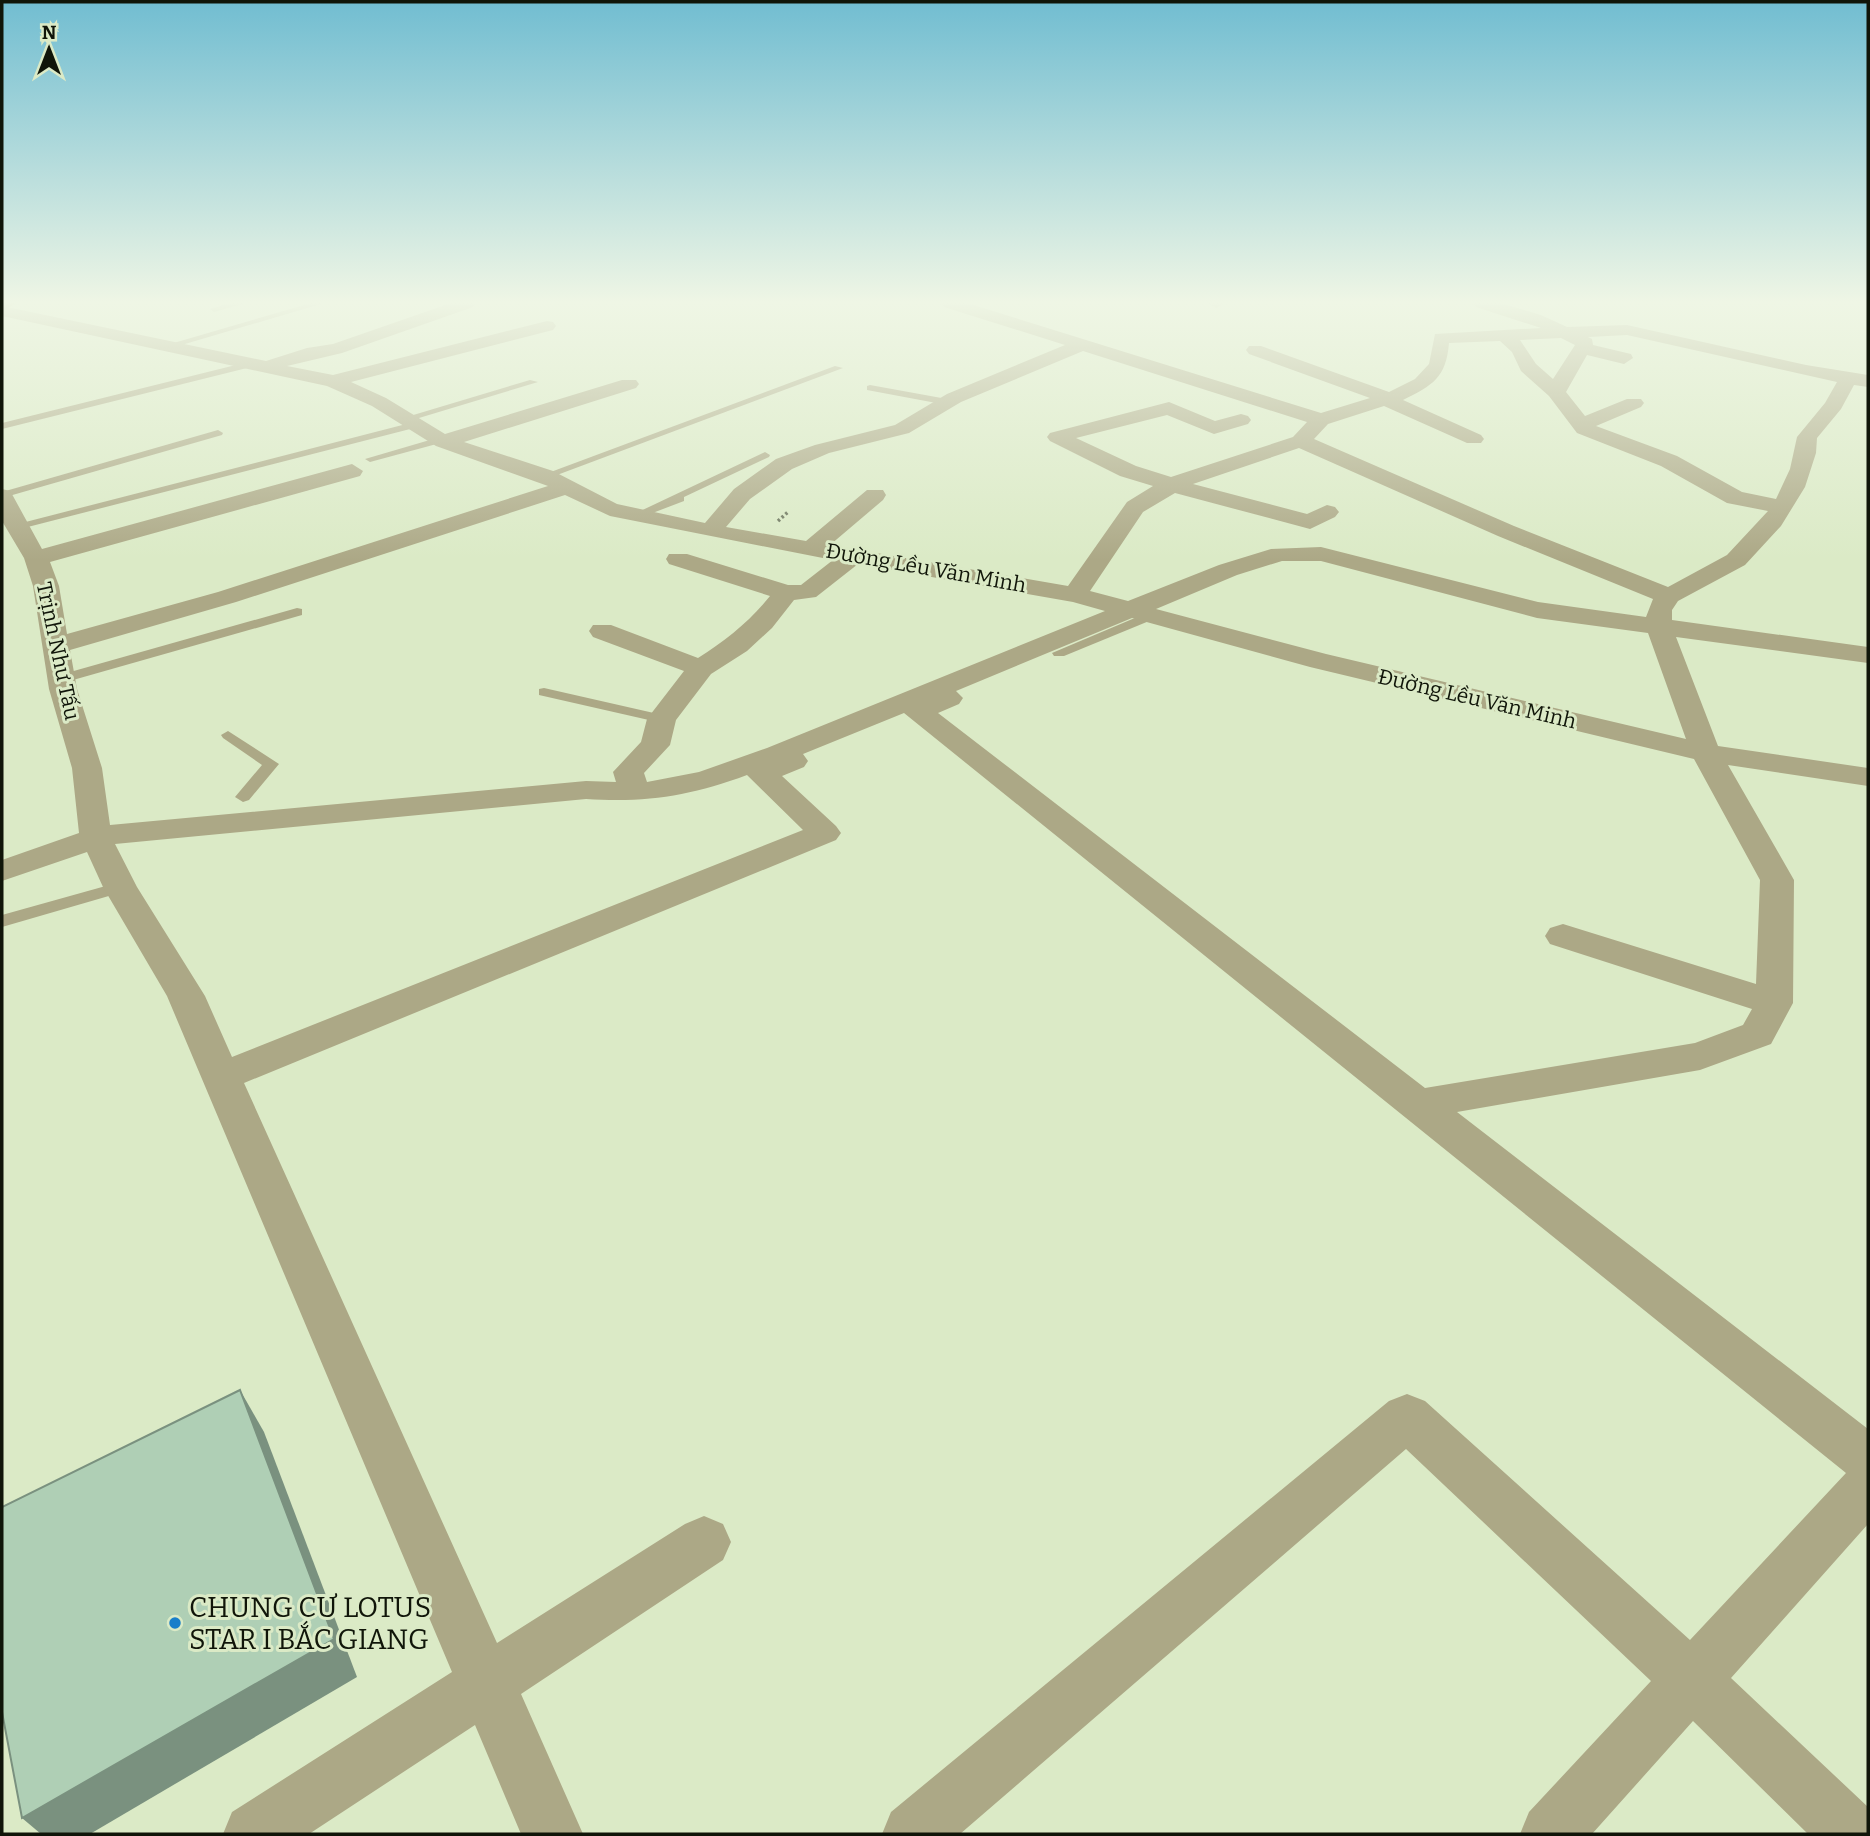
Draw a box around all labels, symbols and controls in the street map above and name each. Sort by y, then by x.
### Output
north arrow [14,14,84,84]
text: N [42,21,57,44]
street label: Đường Lều Văn Minh [824,538,1028,598]
street label: Trịnh Như Tấu [31,580,85,722]
street label: Đường Lều Văn Minh [1375,664,1579,734]
place label: CHUNG CƯ LOTUS STAR I BẮC GIANG [189,1591,431,1656]
marker: CHUNG CƯ LOTUS STAR I BẮC GIANG [167,1615,183,1631]

